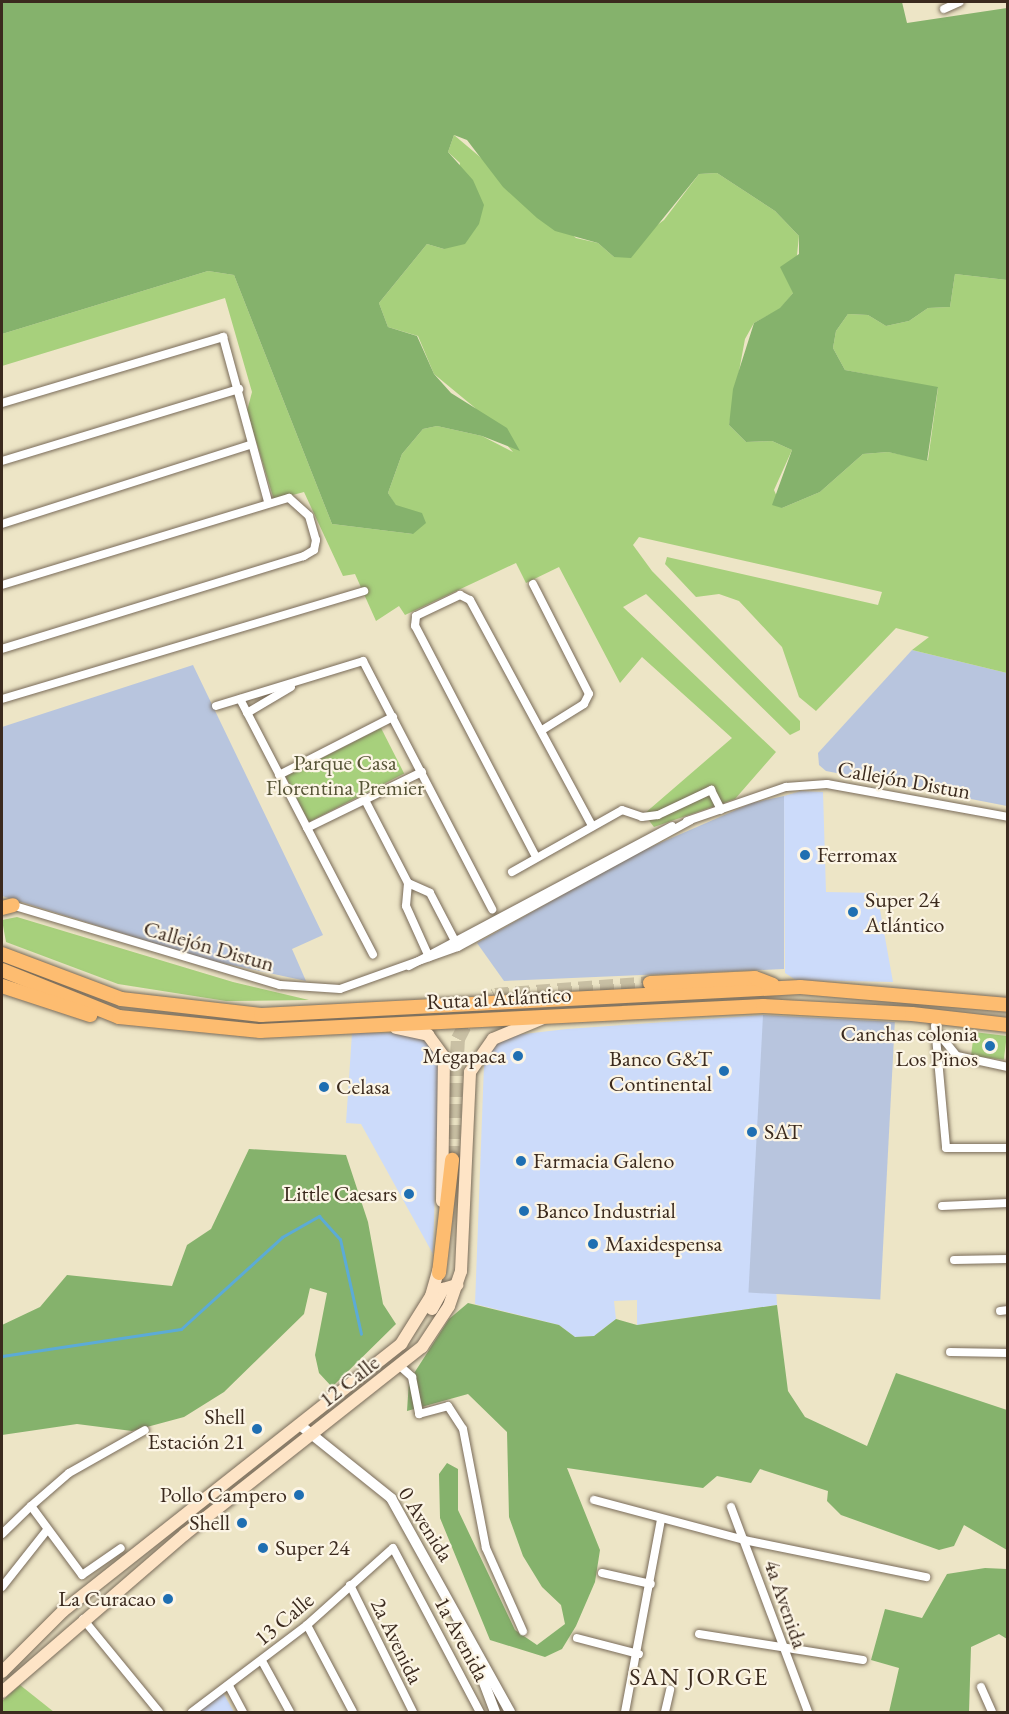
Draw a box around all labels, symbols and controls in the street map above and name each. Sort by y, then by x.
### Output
park label: Parque Casa Florentina Premier [266,749,424,800]
street label: Callejón Distun [835,755,973,805]
place label: Ferromax [817,842,897,868]
marker: Ferromax [798,848,812,862]
place label: Super 24 Atlántico [865,886,945,938]
marker: Super 24 Atlántico [846,905,860,919]
street label: Callejón Distun [141,915,277,977]
street label: Ruta al Atlántico [426,981,572,1015]
place label: Canchas colonia Los Pinos [840,1020,978,1072]
marker: Canchas colonia Los Pinos [983,1039,997,1053]
place label: Megapaca [423,1043,506,1069]
place label: Banco G&T Continental [609,1045,712,1096]
marker: Megapaca [511,1049,525,1063]
marker: Banco G&T Continental [717,1064,731,1078]
place label: Celasa [336,1074,390,1100]
marker: Celasa [317,1080,331,1094]
place label: SAT [764,1119,802,1145]
marker: SAT [745,1125,759,1139]
place label: Farmacia Galeno [533,1148,674,1174]
marker: Farmacia Galeno [514,1154,528,1168]
place label: Little Caesars [283,1181,397,1207]
marker: Little Caesars [402,1187,416,1201]
place label: Banco Industrial [536,1198,676,1224]
marker: Banco Industrial [517,1204,531,1218]
place label: Maxidespensa [605,1231,722,1257]
marker: Maxidespensa [586,1237,600,1251]
street label: 12 Calle [314,1349,384,1413]
place label: Shell Estación 21 [147,1403,245,1454]
marker: Shell Estación 21 [250,1422,264,1436]
place label: Pollo Campero [160,1482,287,1508]
street label: 0 Avenida [393,1482,459,1566]
marker: Pollo Campero [292,1488,306,1502]
place label: Shell [189,1510,230,1536]
marker: Shell [235,1516,249,1530]
place label: Super 24 [275,1535,350,1561]
marker: Super 24 [256,1541,270,1555]
street label: 4a Avenida [759,1556,813,1652]
place label: La Curacao [58,1586,156,1612]
street label: 13 Calle [249,1587,319,1651]
marker: La Curacao [161,1592,175,1606]
street label: 1a Avenida [429,1592,495,1686]
street label: 2a Avenida [365,1594,429,1688]
district label: SAN JORGE [629,1663,769,1691]

